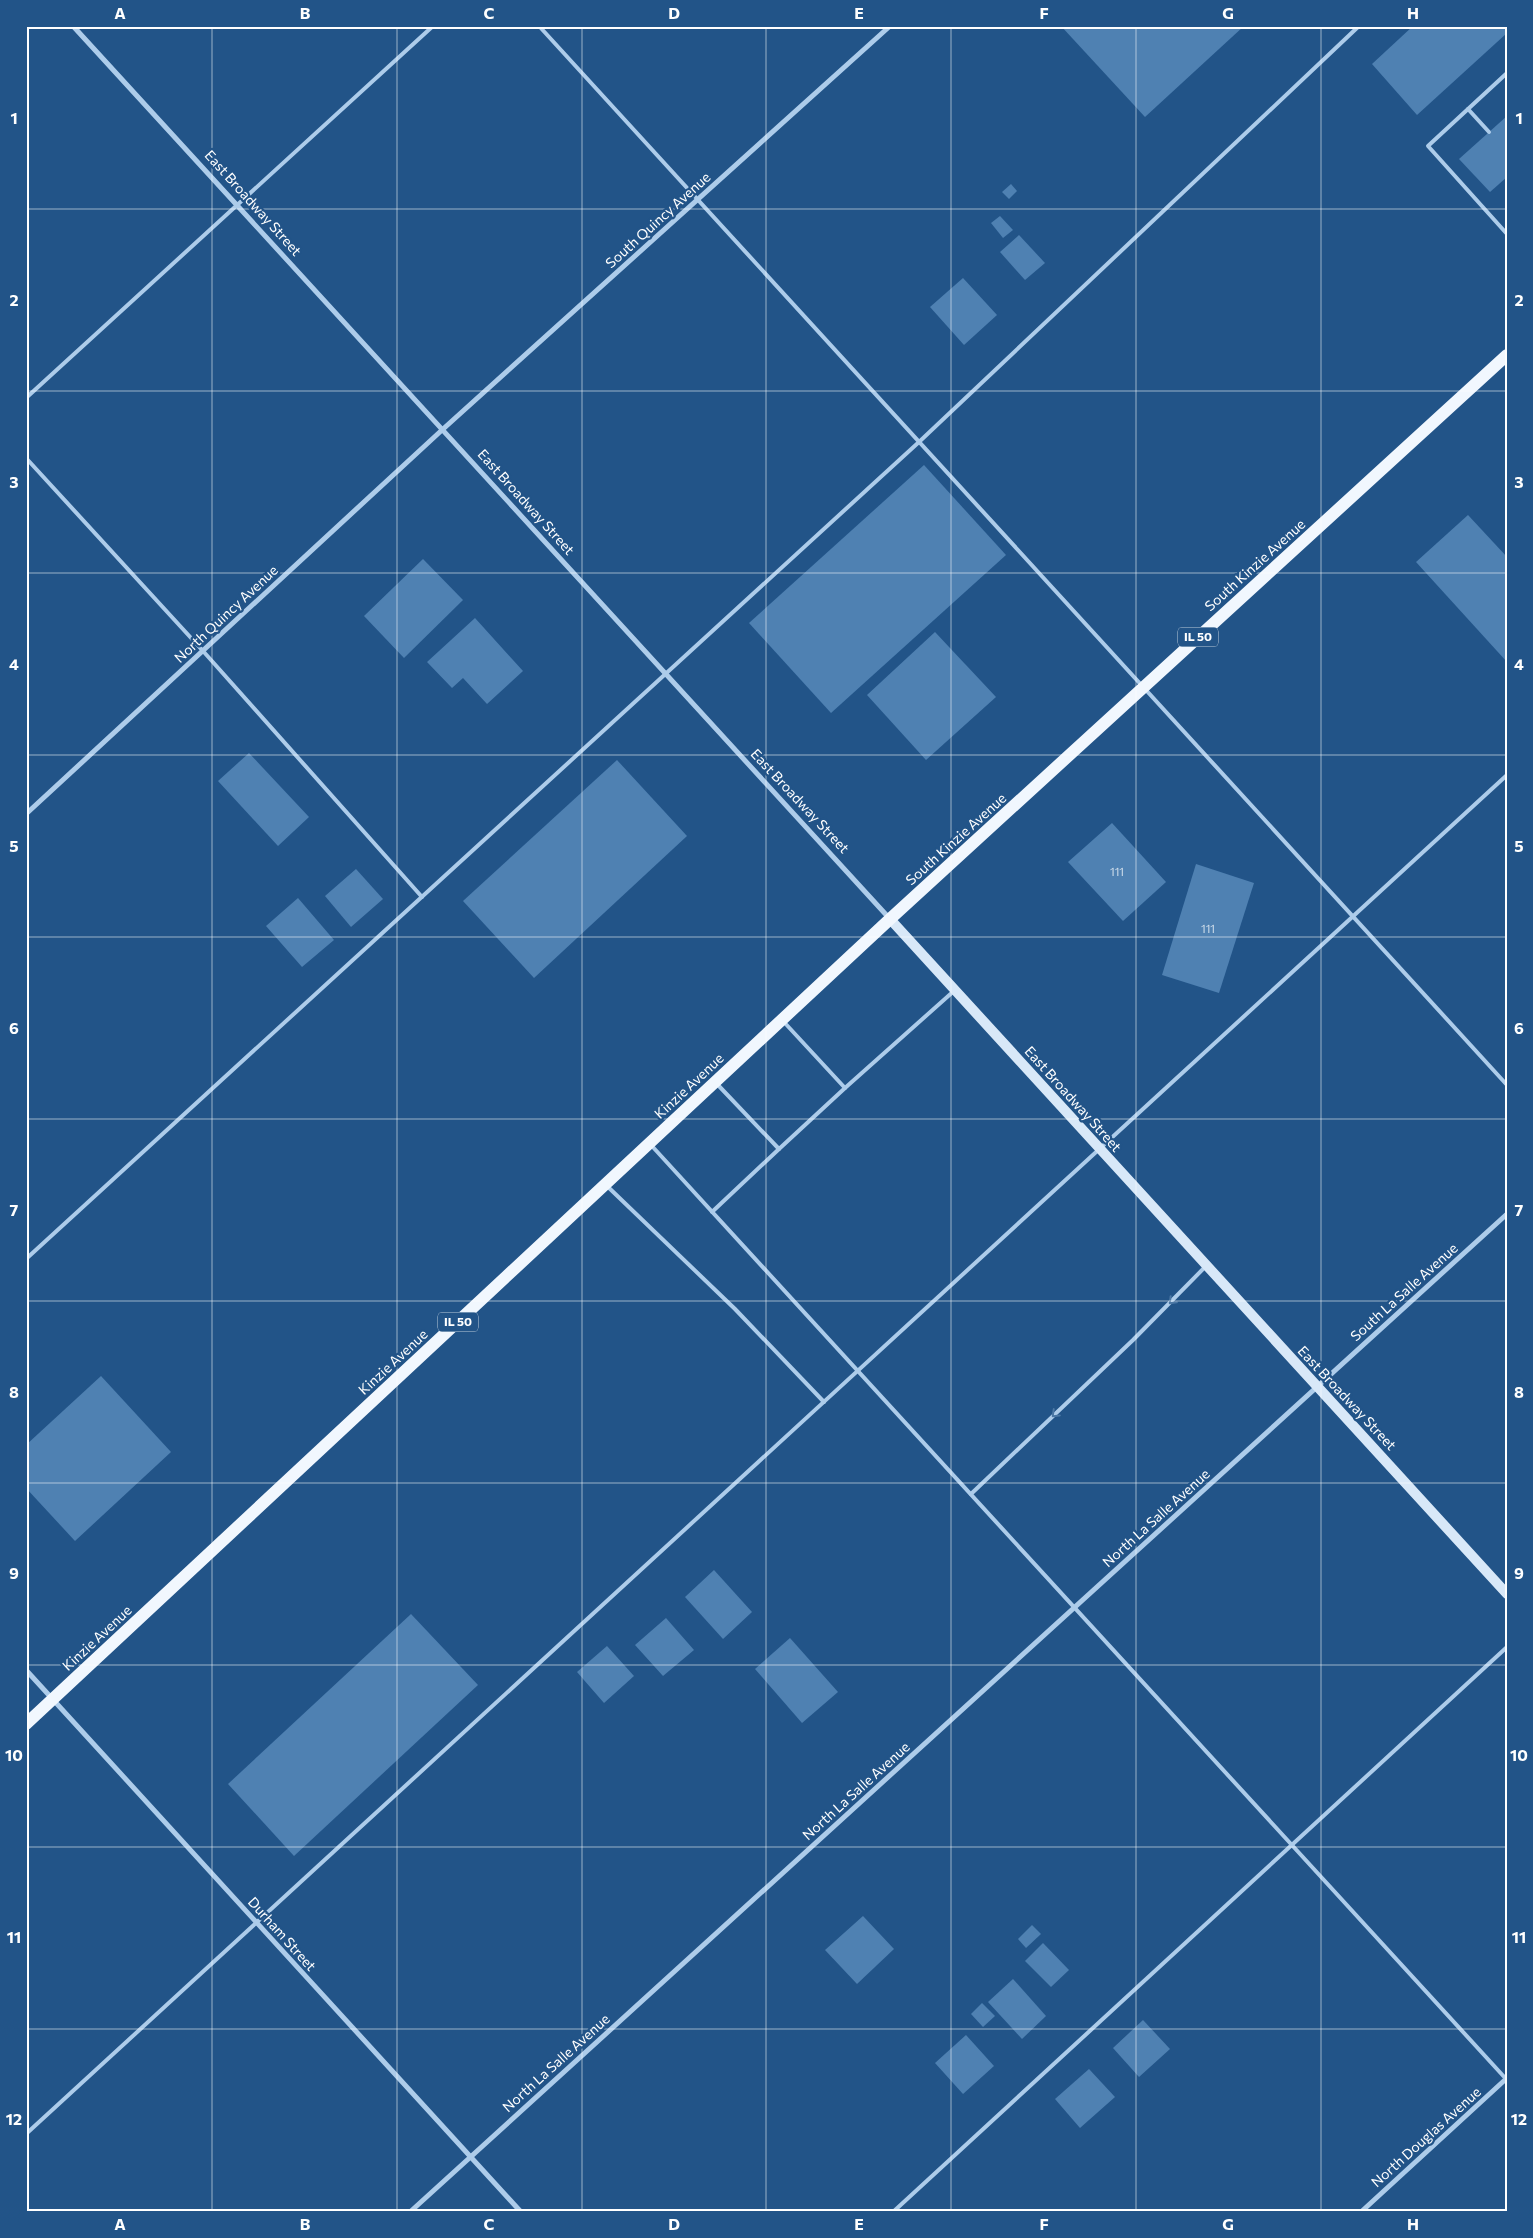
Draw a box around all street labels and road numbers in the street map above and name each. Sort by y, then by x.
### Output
street label: East Broadway Street [201,146,305,259]
street label: South Quincy Avenue [602,168,714,271]
street label: East Broadway Street [474,445,578,558]
street label: South Kinzie Avenue [1201,515,1308,614]
street label: North Quincy Avenue [170,561,281,666]
road number: IL 50 [1178,628,1218,646]
street label: East Broadway Street [748,745,853,856]
street label: South Kinzie Avenue [902,789,1009,888]
street label: East Broadway Street [1021,1042,1125,1155]
street label: Kinzie Avenue [651,1049,727,1122]
street label: South La Salle Avenue [1347,1239,1461,1344]
road number: IL 50 [438,1312,478,1331]
street label: Kinzie Avenue [355,1325,431,1398]
street label: East Broadway Street [1295,1342,1400,1453]
street label: North La Salle Avenue [1099,1465,1213,1570]
street label: Kinzie Avenue [59,1601,135,1674]
street label: North La Salle Avenue [799,1738,913,1843]
street label: Durham Street [245,1893,320,1974]
street label: North La Salle Avenue [499,2010,613,2115]
street label: North Douglas Avenue [1367,2083,1484,2190]

